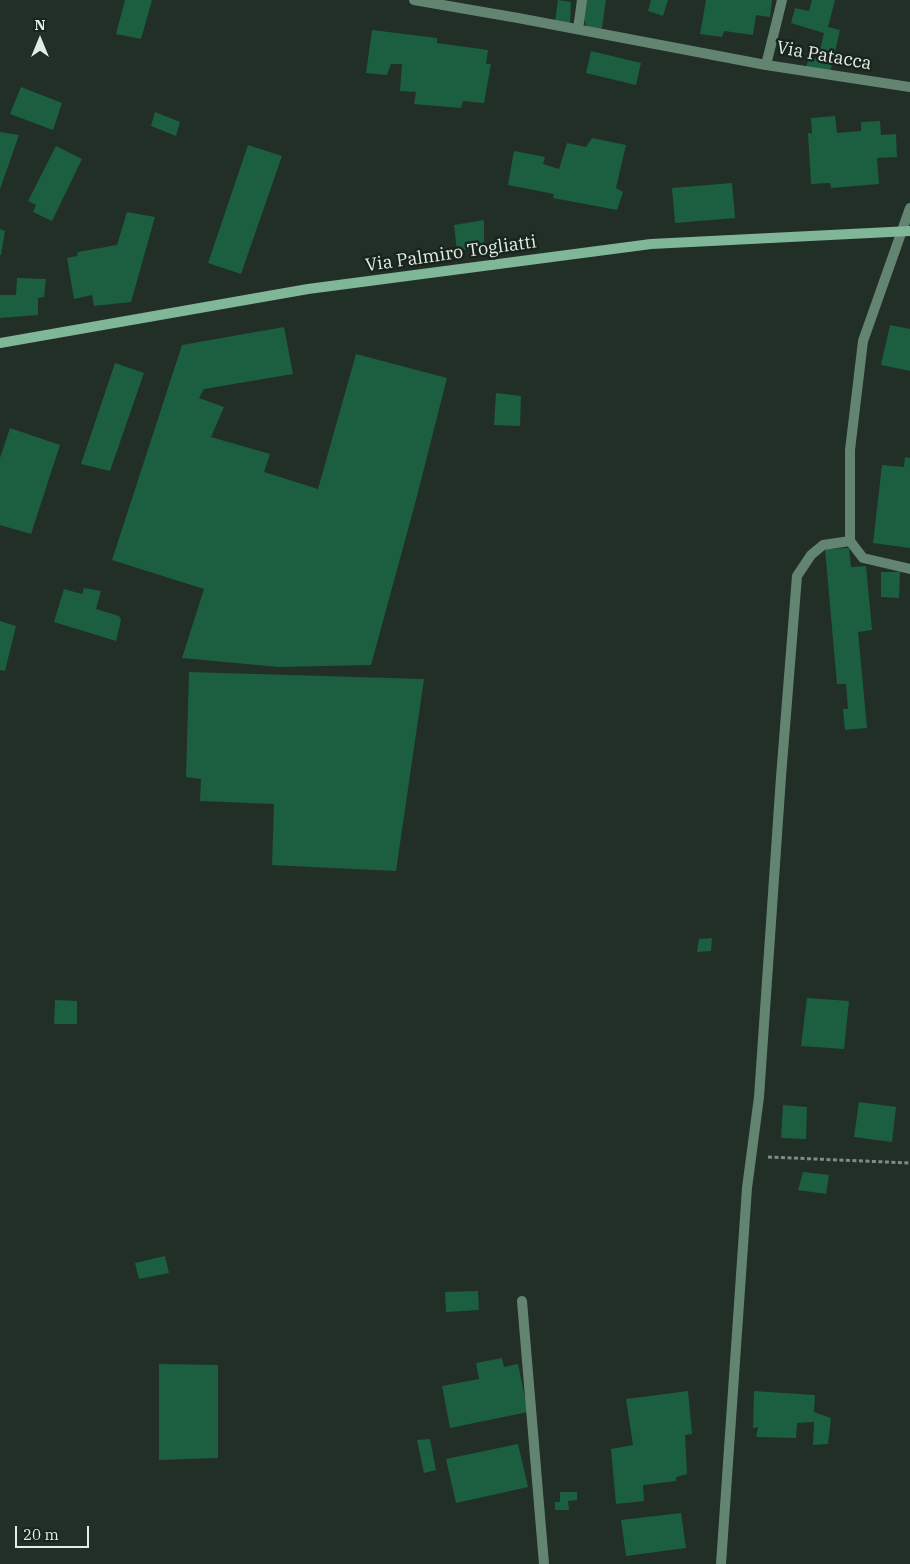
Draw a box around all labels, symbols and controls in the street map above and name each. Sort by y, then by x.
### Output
north arrow [15,15,65,65]
text: N [34,16,46,34]
street label: Via Patacca [775,37,873,75]
street label: Via Palmiro Togliatti [364,231,538,277]
scale bar [18,1516,91,1548]
text: 20 m [23,1525,59,1544]

